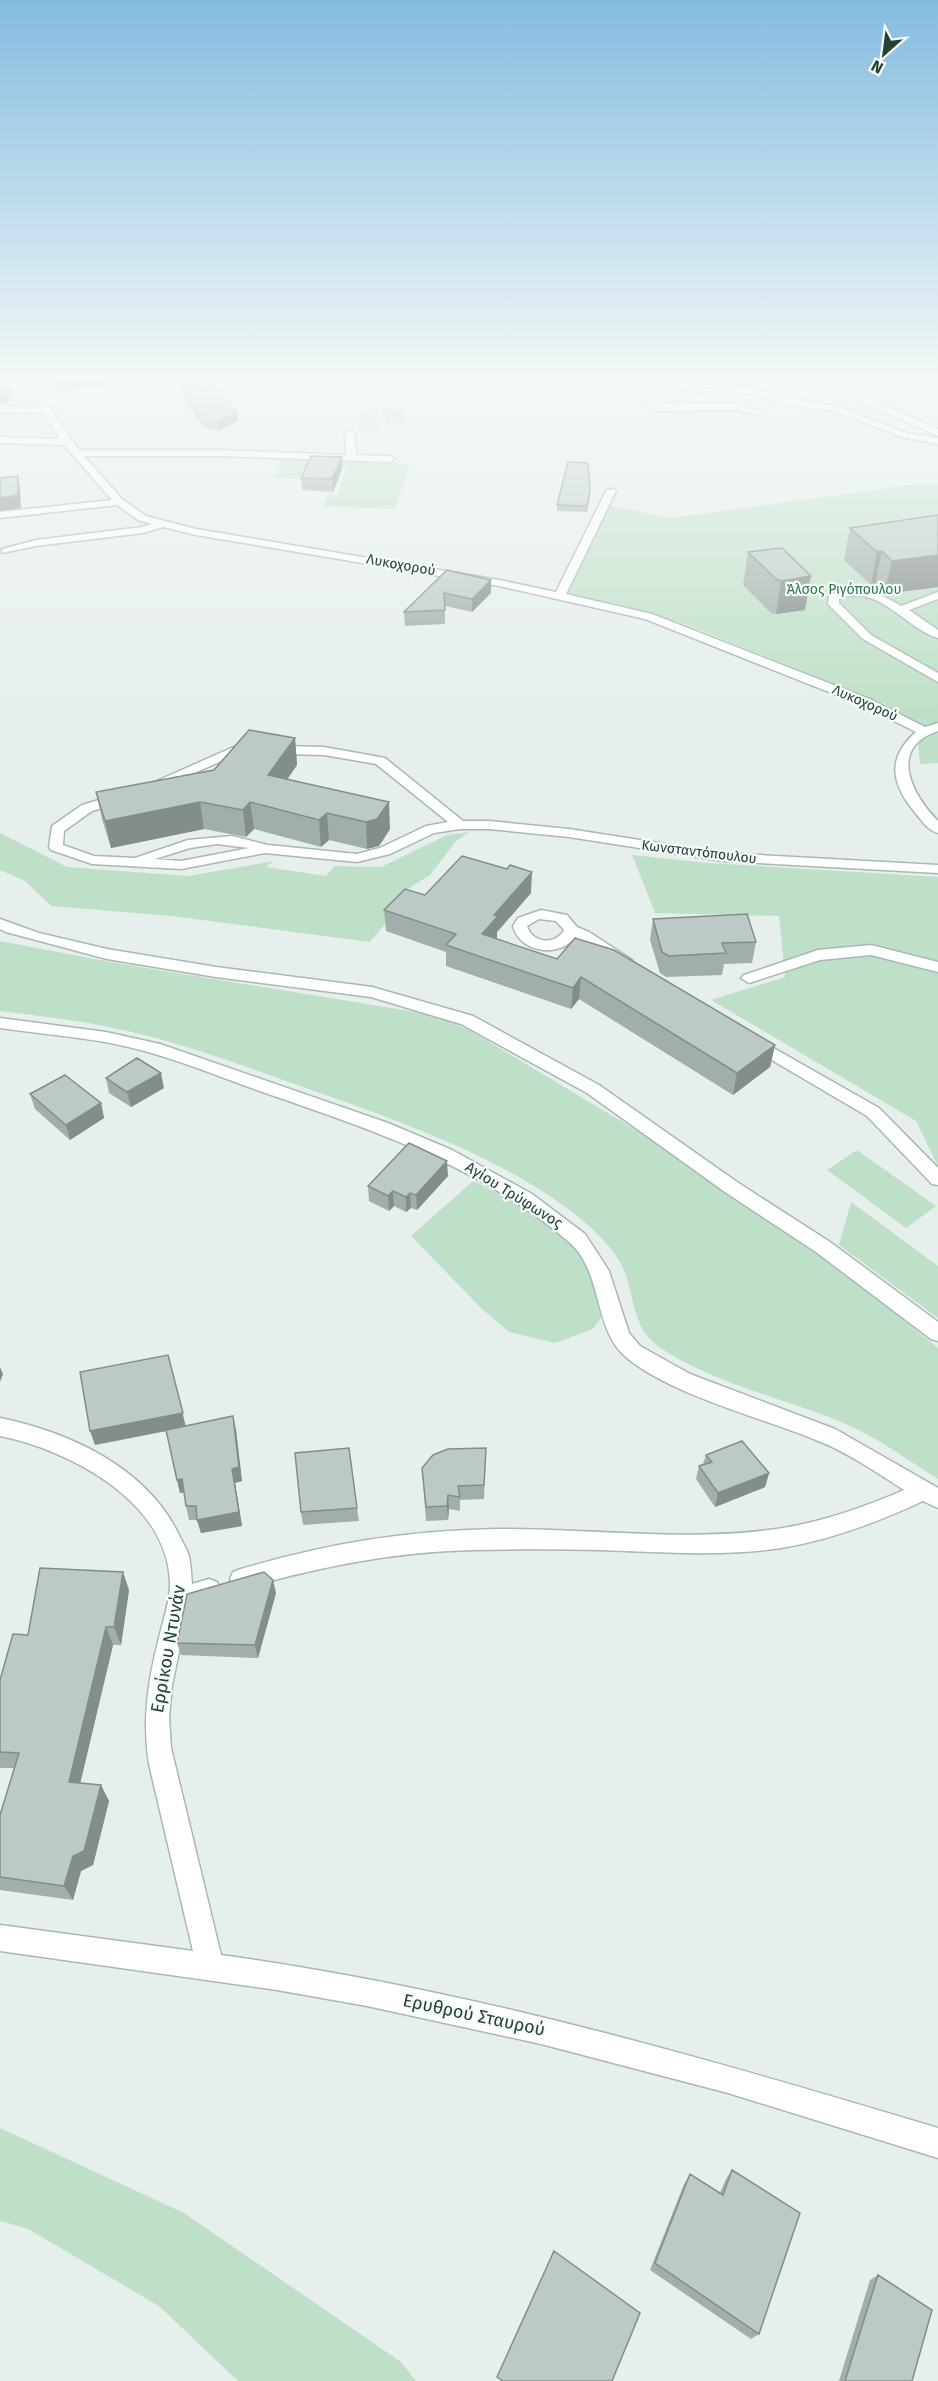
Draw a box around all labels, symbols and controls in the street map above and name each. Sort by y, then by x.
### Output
north arrow [854,24,914,84]
text: N [868,56,886,78]
street label: Λυκοχορού [365,551,437,579]
park label: Άλσος Ριγόπουλου [786,581,902,598]
street label: Λυκοχορού [830,681,900,725]
street label: Κωνσταντόπουλου [640,836,758,868]
street label: Αγίου Τρύφωνος [462,1158,566,1232]
street label: Ερρίκου Ντυνάν [146,1583,190,1715]
street label: Ερυθρού Σταυρού [401,1989,547,2041]

